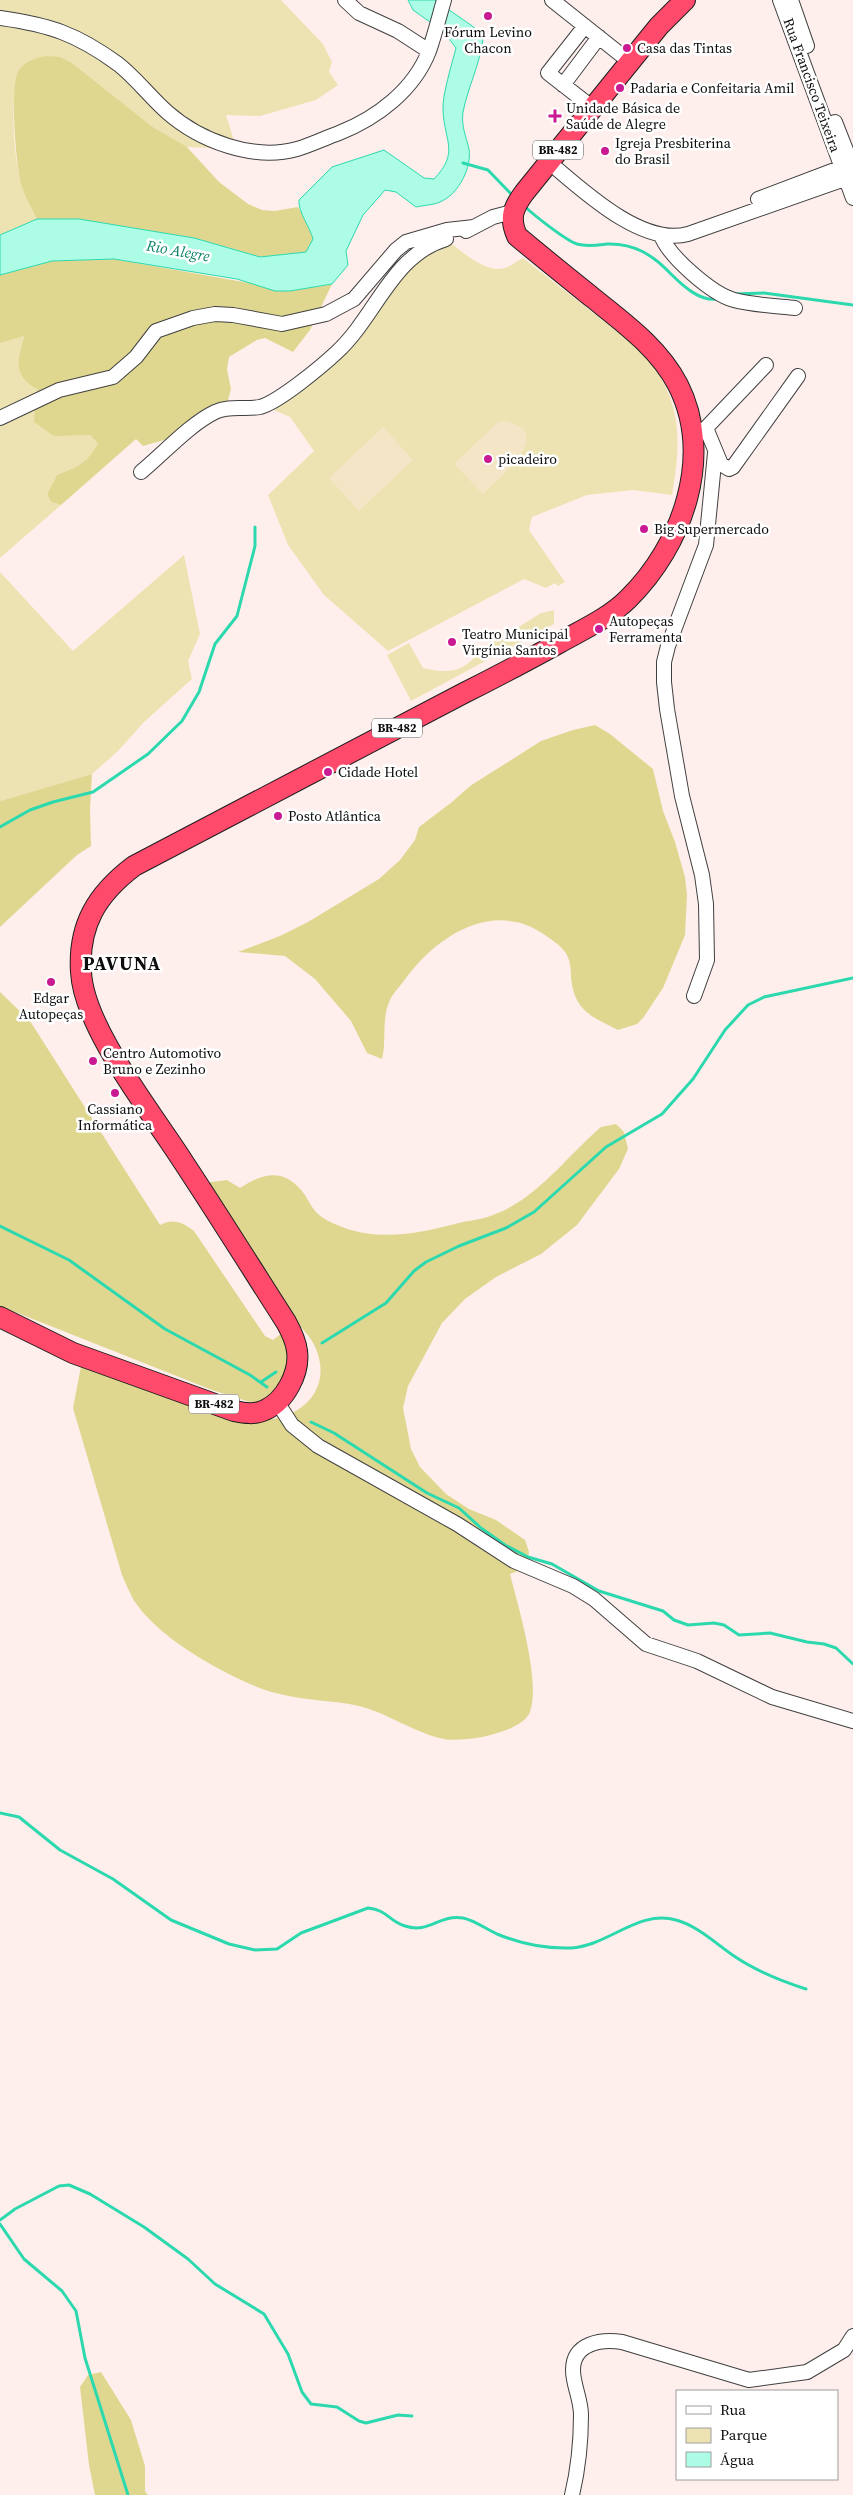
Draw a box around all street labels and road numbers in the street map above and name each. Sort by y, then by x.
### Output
street label: Rua Francisco Teixeira [778,15,846,156]
road number: BR-482 [533,140,583,160]
road number: BR-482 [372,718,422,738]
road number: BR-482 [189,1395,239,1414]

